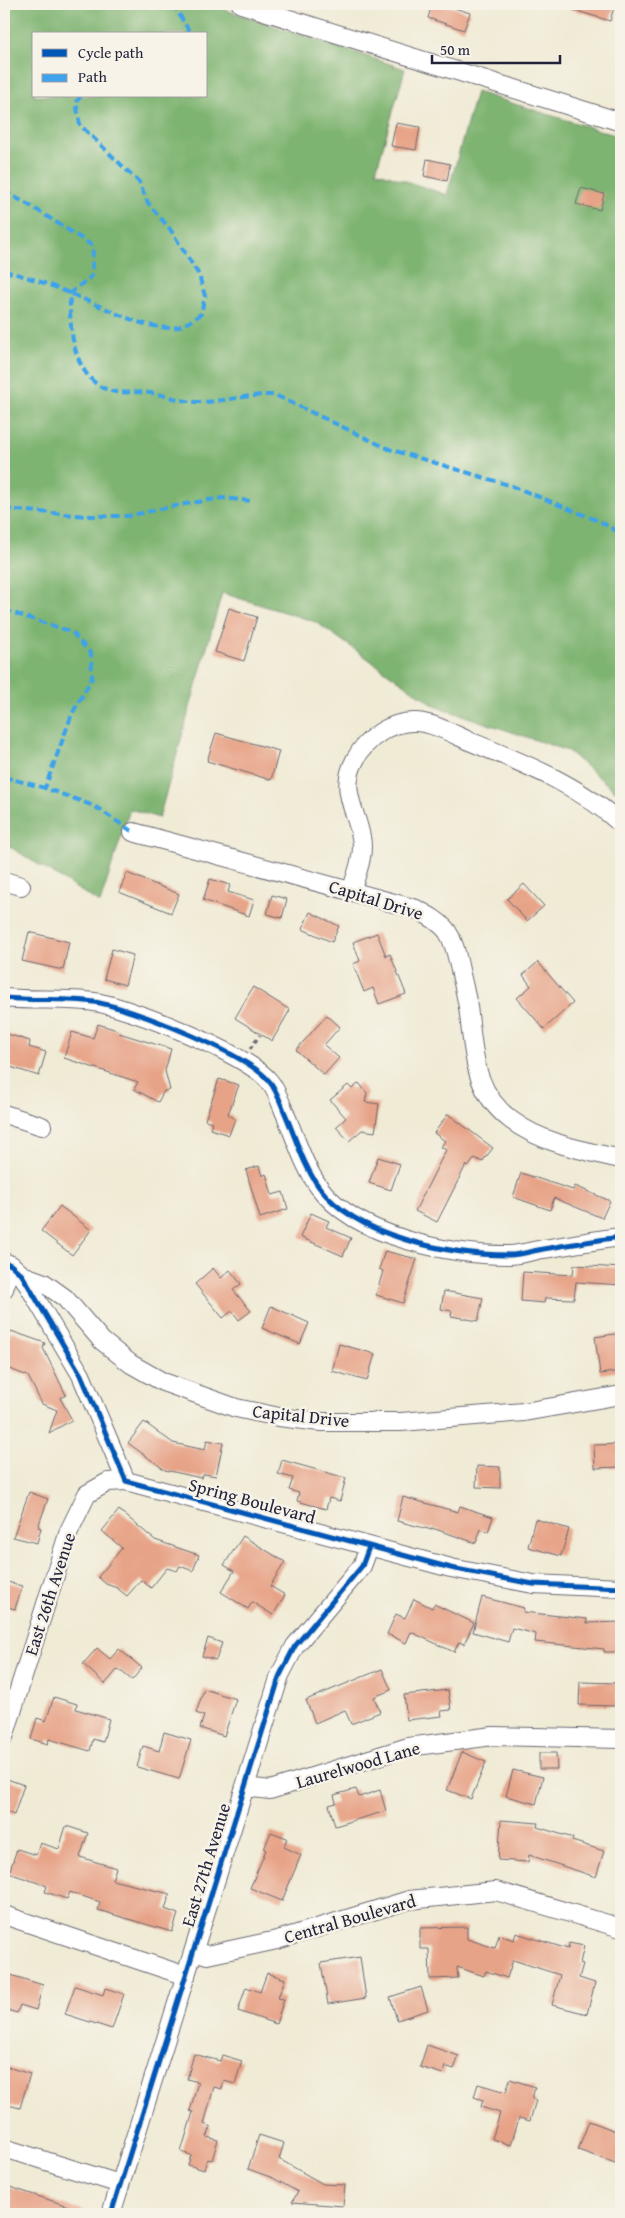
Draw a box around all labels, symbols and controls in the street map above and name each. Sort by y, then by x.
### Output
legend [32,32,208,98]
scale bar [432,32,560,64]
text: 50 m [440,39,471,60]
text: Cycle path [78,42,144,63]
text: Path [78,66,107,87]
street label: Capital Drive [326,872,427,927]
street label: Capital Drive [251,1397,351,1434]
street label: Spring Boulevard [186,1471,319,1531]
street label: East 26th Avenue [17,1529,82,1659]
street label: Laurelwood Lane [293,1734,423,1795]
street label: East 27th Avenue [174,1800,237,1930]
street label: Central Boulevard [281,1887,419,1950]

